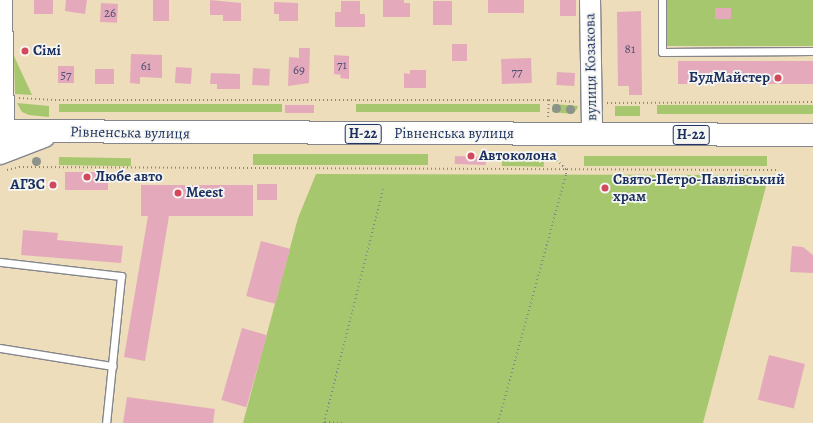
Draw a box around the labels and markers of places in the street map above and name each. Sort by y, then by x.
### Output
place label: Сімі [33,42,61,60]
marker: Сімі [20,46,30,56]
place label: БудМайстер [689,69,770,87]
marker: БудМайстер [773,73,783,83]
place label: Автоколона [479,147,557,165]
marker: Автоколона [466,151,476,161]
place label: Любе авто [95,168,163,186]
place label: Свято-Петро-Павлівський храм [613,170,785,205]
marker: Любе авто [82,172,92,182]
place label: АГЗС [10,176,45,194]
marker: АГЗС [48,180,58,190]
marker: Свято-Петро-Павлівський храм [600,183,610,193]
place label: Meest [186,184,223,202]
marker: Meest [173,188,183,198]

